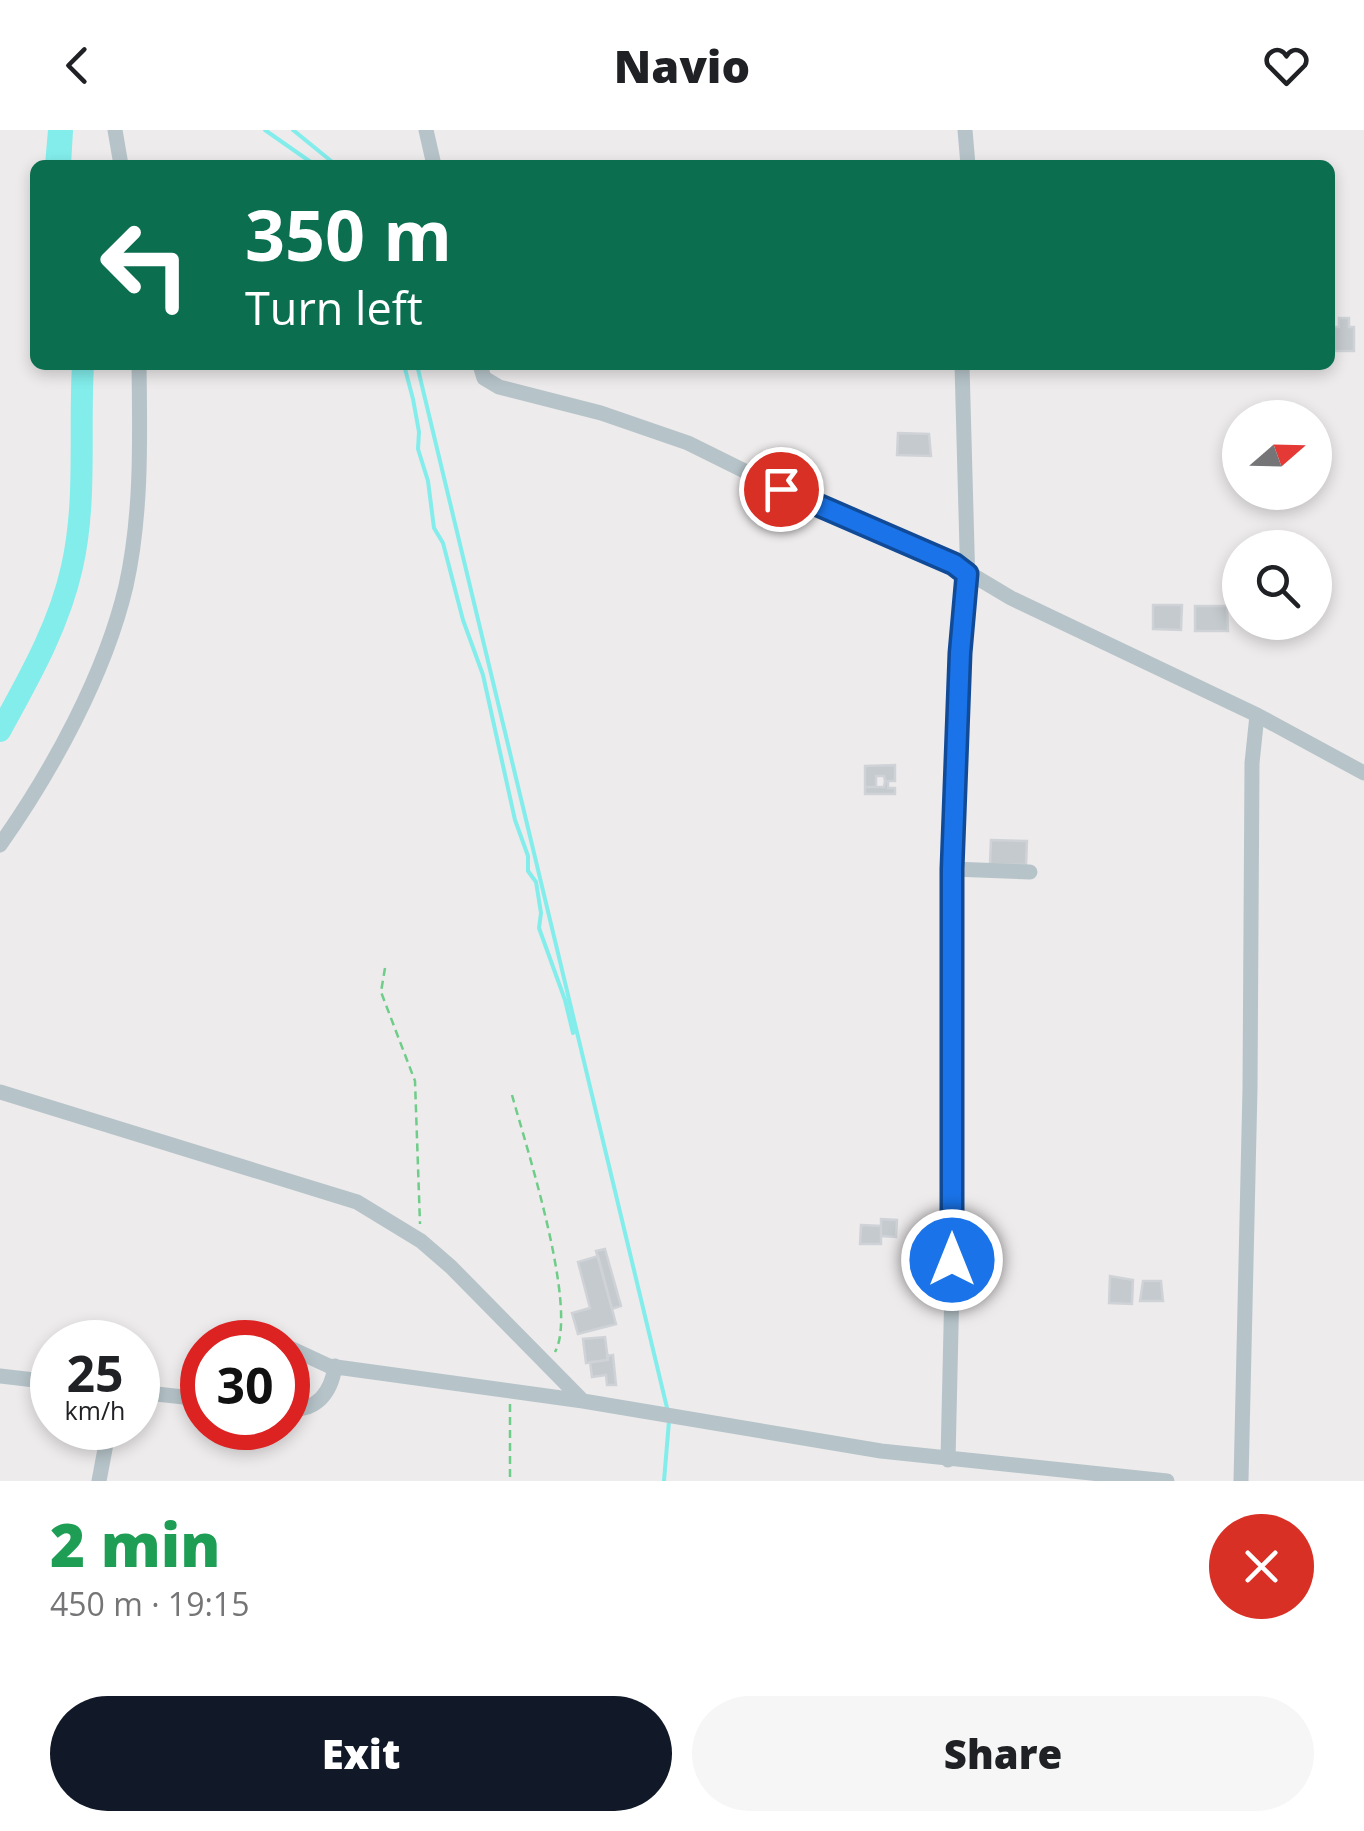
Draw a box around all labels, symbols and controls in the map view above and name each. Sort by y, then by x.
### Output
text: Navio [614,35,750,96]
icon: back [50,38,105,93]
icon: heart [1259,38,1314,93]
text: 350 m [245,186,452,282]
icon: left [80,200,210,330]
text: Turn left [245,277,423,338]
north arrow [1222,400,1332,510]
map controls [1222,400,1332,640]
pin [739,447,824,532]
icon: arrive [754,462,809,517]
button: search [1222,530,1332,640]
position arrow [900,1208,1004,1312]
speed limit sign: 30 [180,1320,310,1450]
text: 25 [66,1339,124,1407]
text: km/h [65,1393,125,1427]
text: 2 min [50,1503,220,1585]
button: close [1209,1514,1314,1619]
text: 450 m · 19:15 [50,1582,249,1625]
button: Exit [50,1696,672,1811]
button: Share [692,1696,1314,1811]

